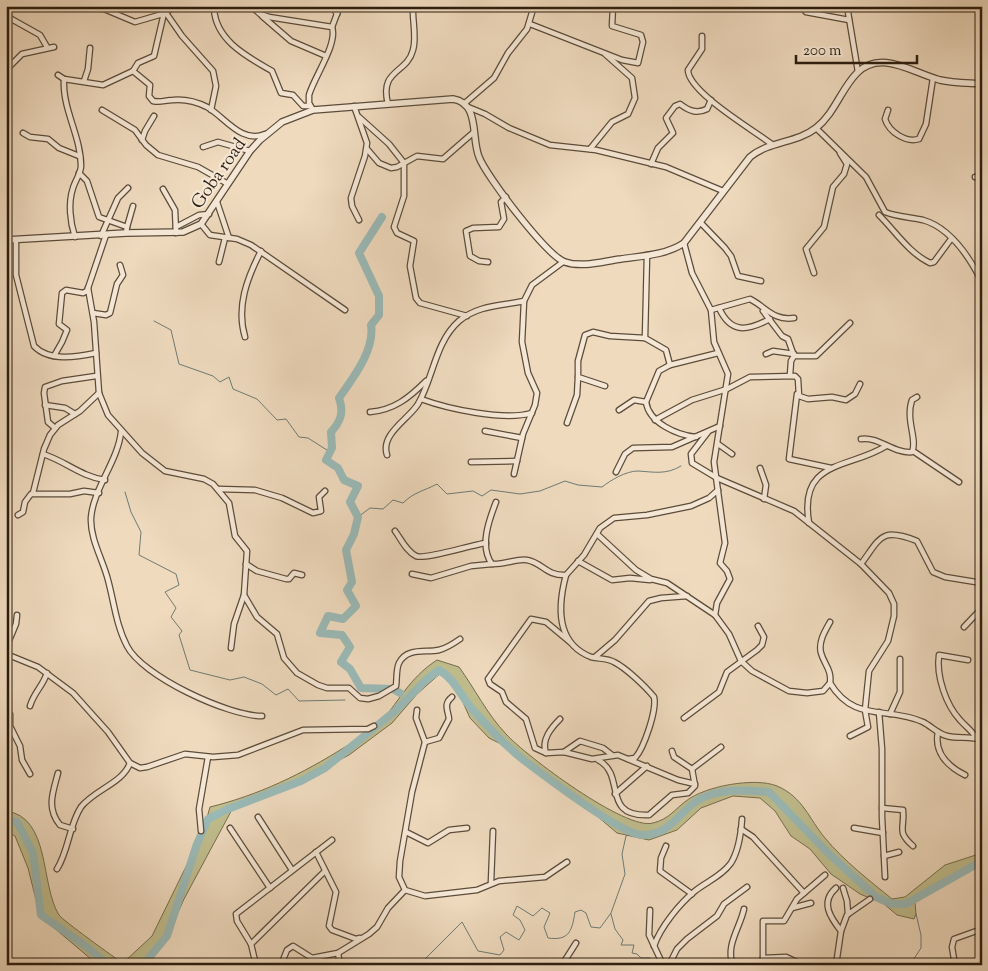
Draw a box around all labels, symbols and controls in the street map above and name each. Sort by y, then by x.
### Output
scale bar [796,32,917,64]
text: 200 m [803,41,842,62]
street label: Goba road [186,133,254,215]

